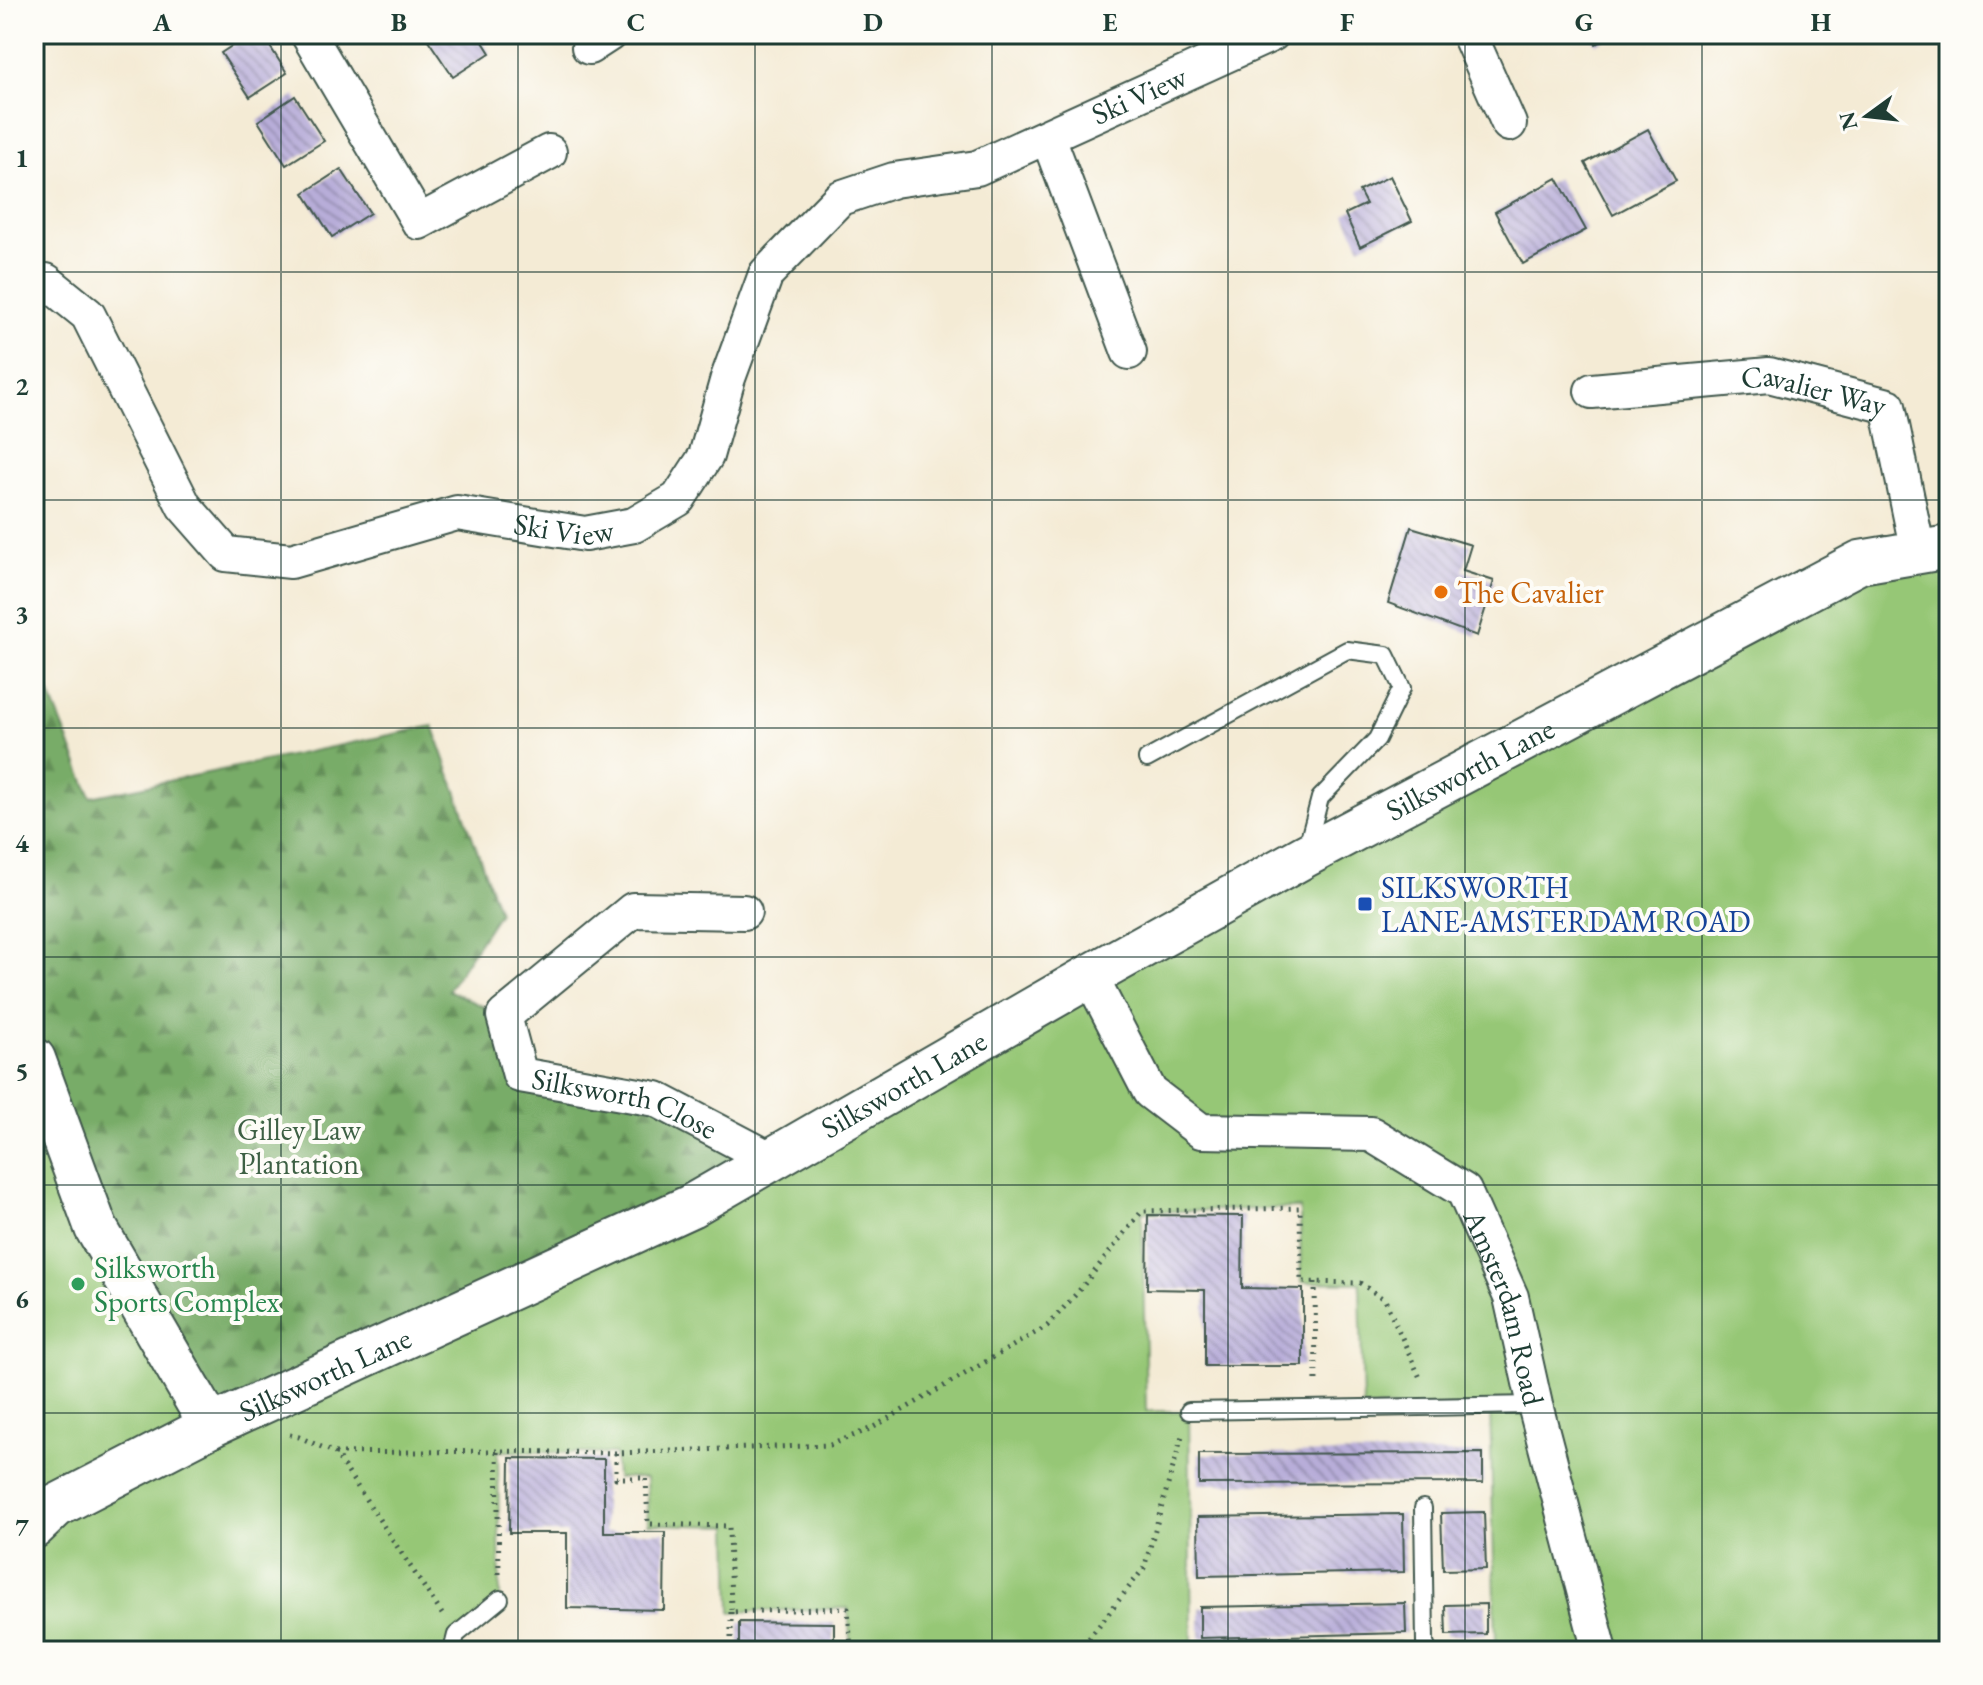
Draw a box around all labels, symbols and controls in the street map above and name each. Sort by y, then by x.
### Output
text: A [152,5,172,39]
text: B [391,5,407,39]
text: C [627,5,645,39]
text: D [863,5,883,39]
text: E [1103,5,1118,39]
text: F [1340,5,1354,39]
text: G [1575,5,1594,39]
text: H [1811,5,1832,39]
street label: Ski View [1085,56,1193,133]
north arrow [1827,76,1907,156]
text: N [1832,109,1864,133]
text: 1 [15,141,29,175]
street label: Cavalier Way [1739,355,1892,425]
text: 2 [15,369,29,403]
street label: Ski View [511,503,617,554]
place label: The Cavalier [1457,573,1604,612]
marker: The Cavalier [1432,583,1450,601]
text: 3 [15,597,29,631]
street label: Silksworth Lane [1379,708,1561,829]
text: 4 [15,826,29,860]
place label: SILKSWORTH LANE-AMSTERDAM ROAD [1381,868,1751,941]
marker: SILKSWORTH LANE-AMSTERDAM ROAD [1356,895,1374,913]
street label: Silksworth Lane [814,1020,993,1147]
text: 5 [15,1054,29,1088]
street label: Silksworth Close [529,1058,724,1147]
park label: Gilley Law Plantation [237,1110,361,1183]
street label: Amsterdam Road [1455,1202,1554,1410]
place label: Silksworth Sports Complex [94,1248,280,1321]
marker: Silksworth Sports Complex [69,1275,87,1293]
text: 6 [15,1282,29,1316]
street label: Silksworth Lane [233,1318,417,1430]
text: 7 [15,1510,29,1544]

